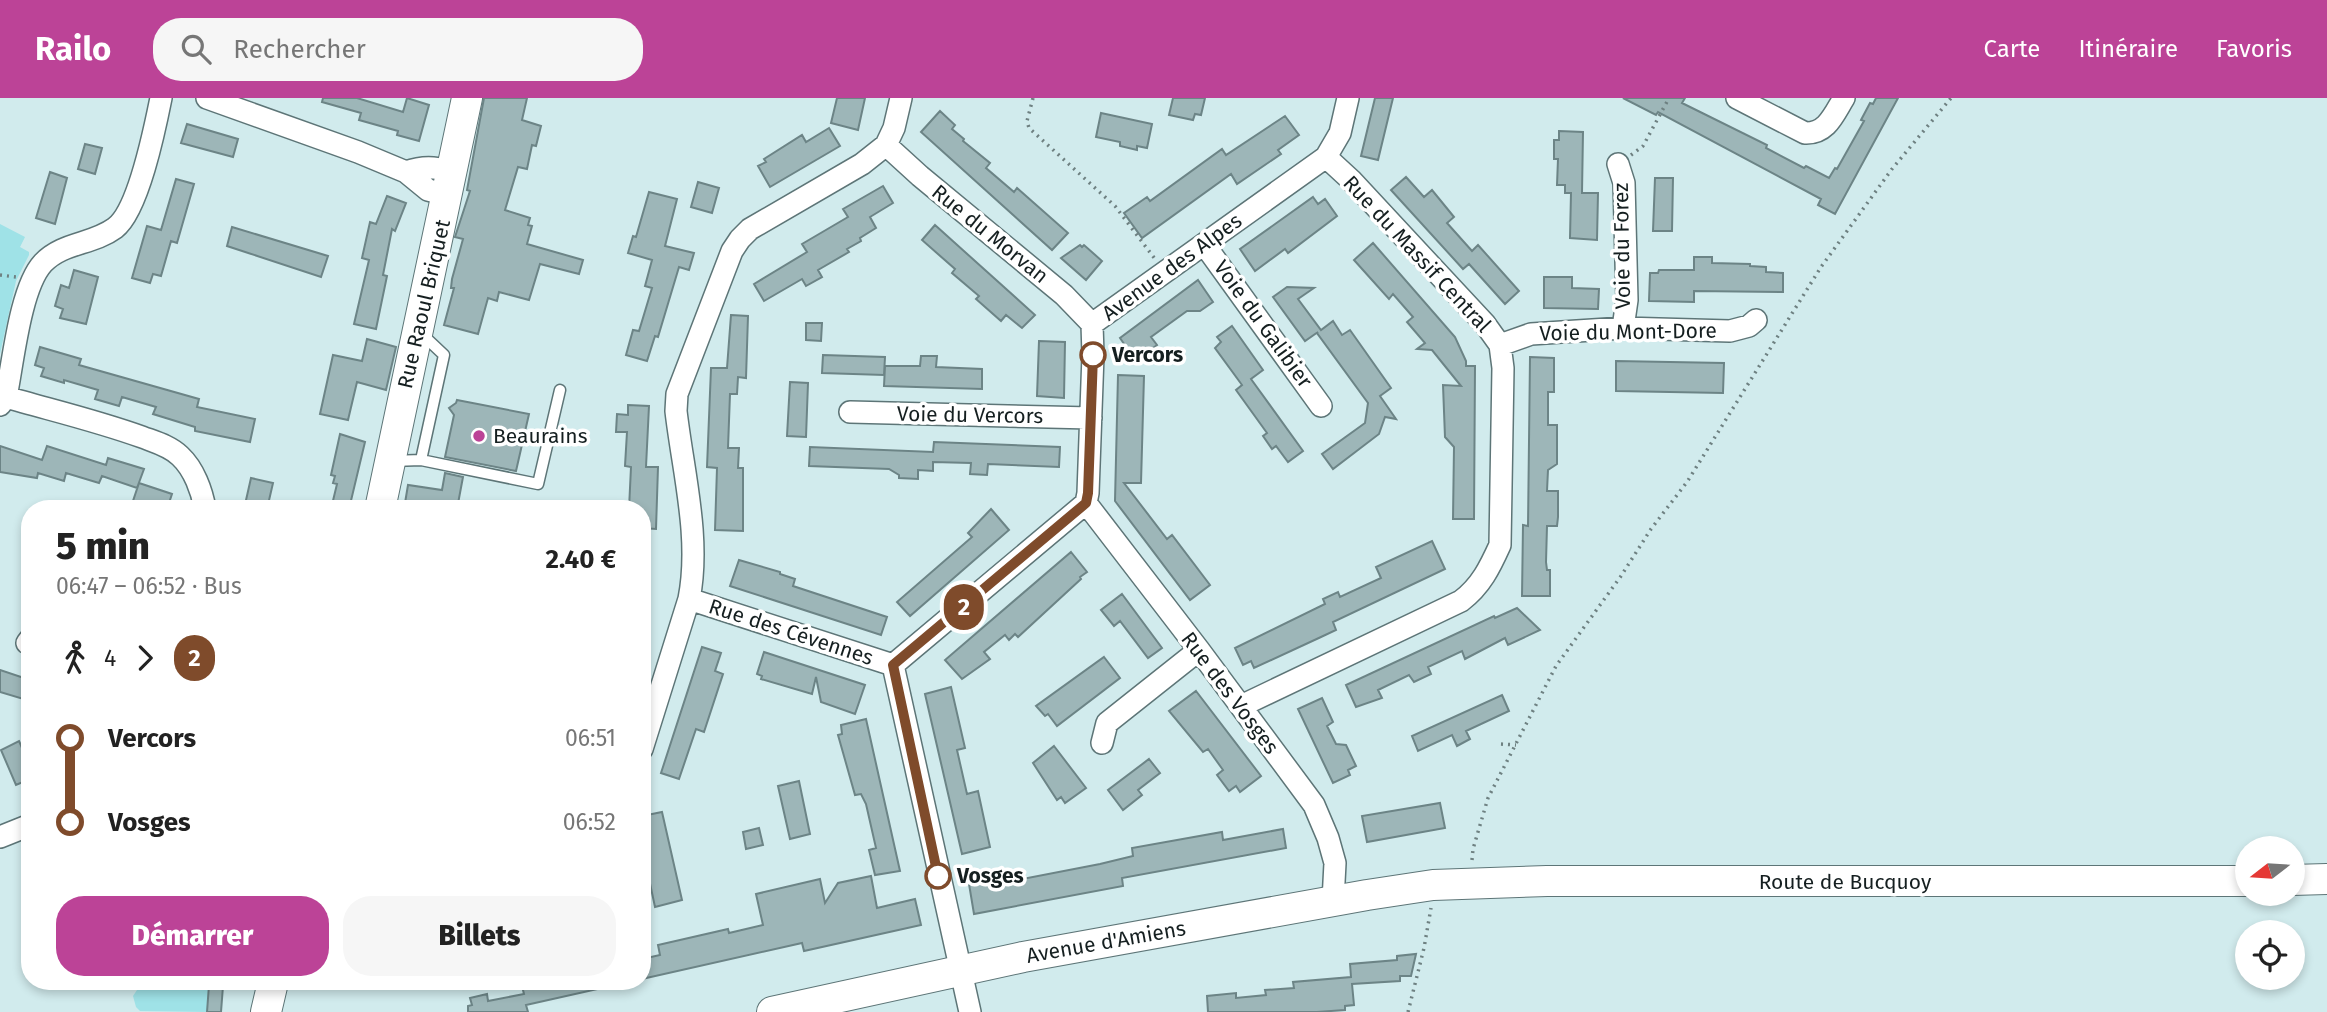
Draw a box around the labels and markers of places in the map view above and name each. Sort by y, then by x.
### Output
marker: Vercors [1080,342,1106,368]
place label: Vercors [1111,342,1183,368]
place label: Beaurains [493,423,588,449]
marker: Beaurains [471,428,487,444]
marker: Vosges [925,863,951,889]
place label: Vosges [956,863,1024,889]

